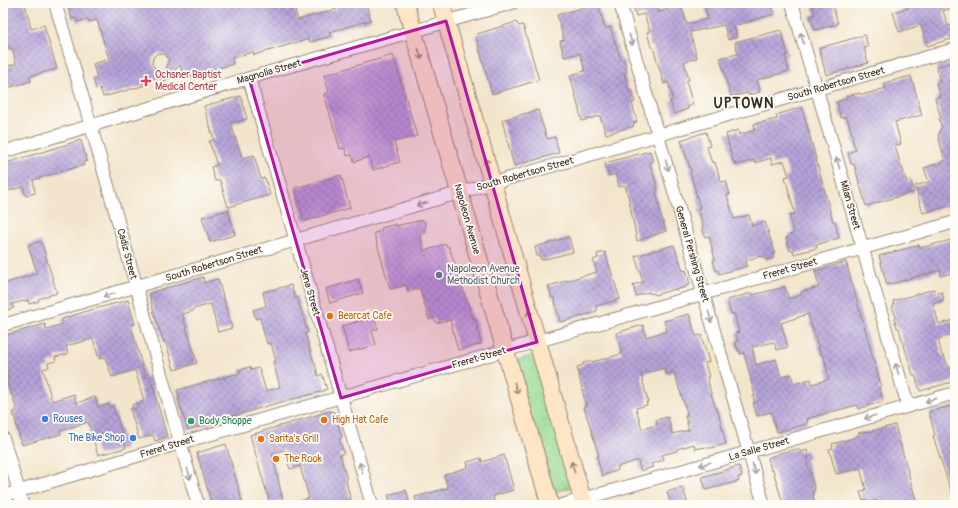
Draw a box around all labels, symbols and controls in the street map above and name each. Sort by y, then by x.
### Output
one-way arrow [798,32,805,45]
one-way arrow [628,34,635,47]
one-way arrow [416,47,424,60]
street label: Magnolia Street [236,57,303,87]
street label: South Robertson Street [786,64,887,104]
place label: Ochsner Baptist Medical Center [155,69,222,93]
marker: Ochsner Baptist Medical Center [140,75,152,87]
district label: UPTOWN [713,95,775,112]
street label: South Robertson Street [475,154,576,194]
one-way arrow [483,157,490,170]
one-way arrow [834,157,841,170]
one-way arrow [664,159,671,172]
street label: Milan Street [837,179,863,232]
street label: Napoleon Avenue [451,182,483,256]
one-way arrow [416,201,429,208]
street label: General Pershing Street [672,204,712,304]
street label: Cadiz Street [114,227,140,282]
street label: South Robertson Street [164,243,265,284]
street label: Freret Street [761,255,819,282]
place label: Napoleon Avenue Methodist Church [447,263,520,287]
street label: Jena Street [297,267,323,318]
marker: Napoleon Avenue Methodist Church [434,270,444,280]
one-way arrow [103,291,116,299]
one-way arrow [526,309,533,322]
place label: Bearcat Cafe [338,310,392,322]
one-way arrow [707,310,714,323]
marker: Bearcat Cafe [325,311,335,321]
street label: Freret Street [450,344,508,371]
one-way arrow [893,363,900,376]
one-way arrow [513,382,520,395]
one-way arrow [925,396,938,404]
place label: Rouses [53,413,84,425]
marker: Rouses [40,414,50,424]
place label: High Hat Cafe [332,414,388,426]
one-way arrow [864,414,877,421]
place label: Body Shoppe [199,415,252,427]
marker: High Hat Cafe [319,415,329,425]
marker: Body Shoppe [186,416,196,426]
place label: The Bike Shop [68,432,125,444]
marker: The Bike Shop [128,433,138,443]
street label: Freret Street [138,433,196,461]
place label: Sarita's Grill [269,433,319,445]
marker: Sarita's Grill [256,434,266,444]
street label: La Salle Street [728,434,791,463]
place label: The Rook [284,453,323,465]
marker: The Rook [271,454,281,464]
one-way arrow [357,461,364,474]
one-way arrow [569,461,576,474]
one-way arrow [698,461,711,468]
one-way arrow [751,462,758,475]
one-way arrow [186,467,193,480]

